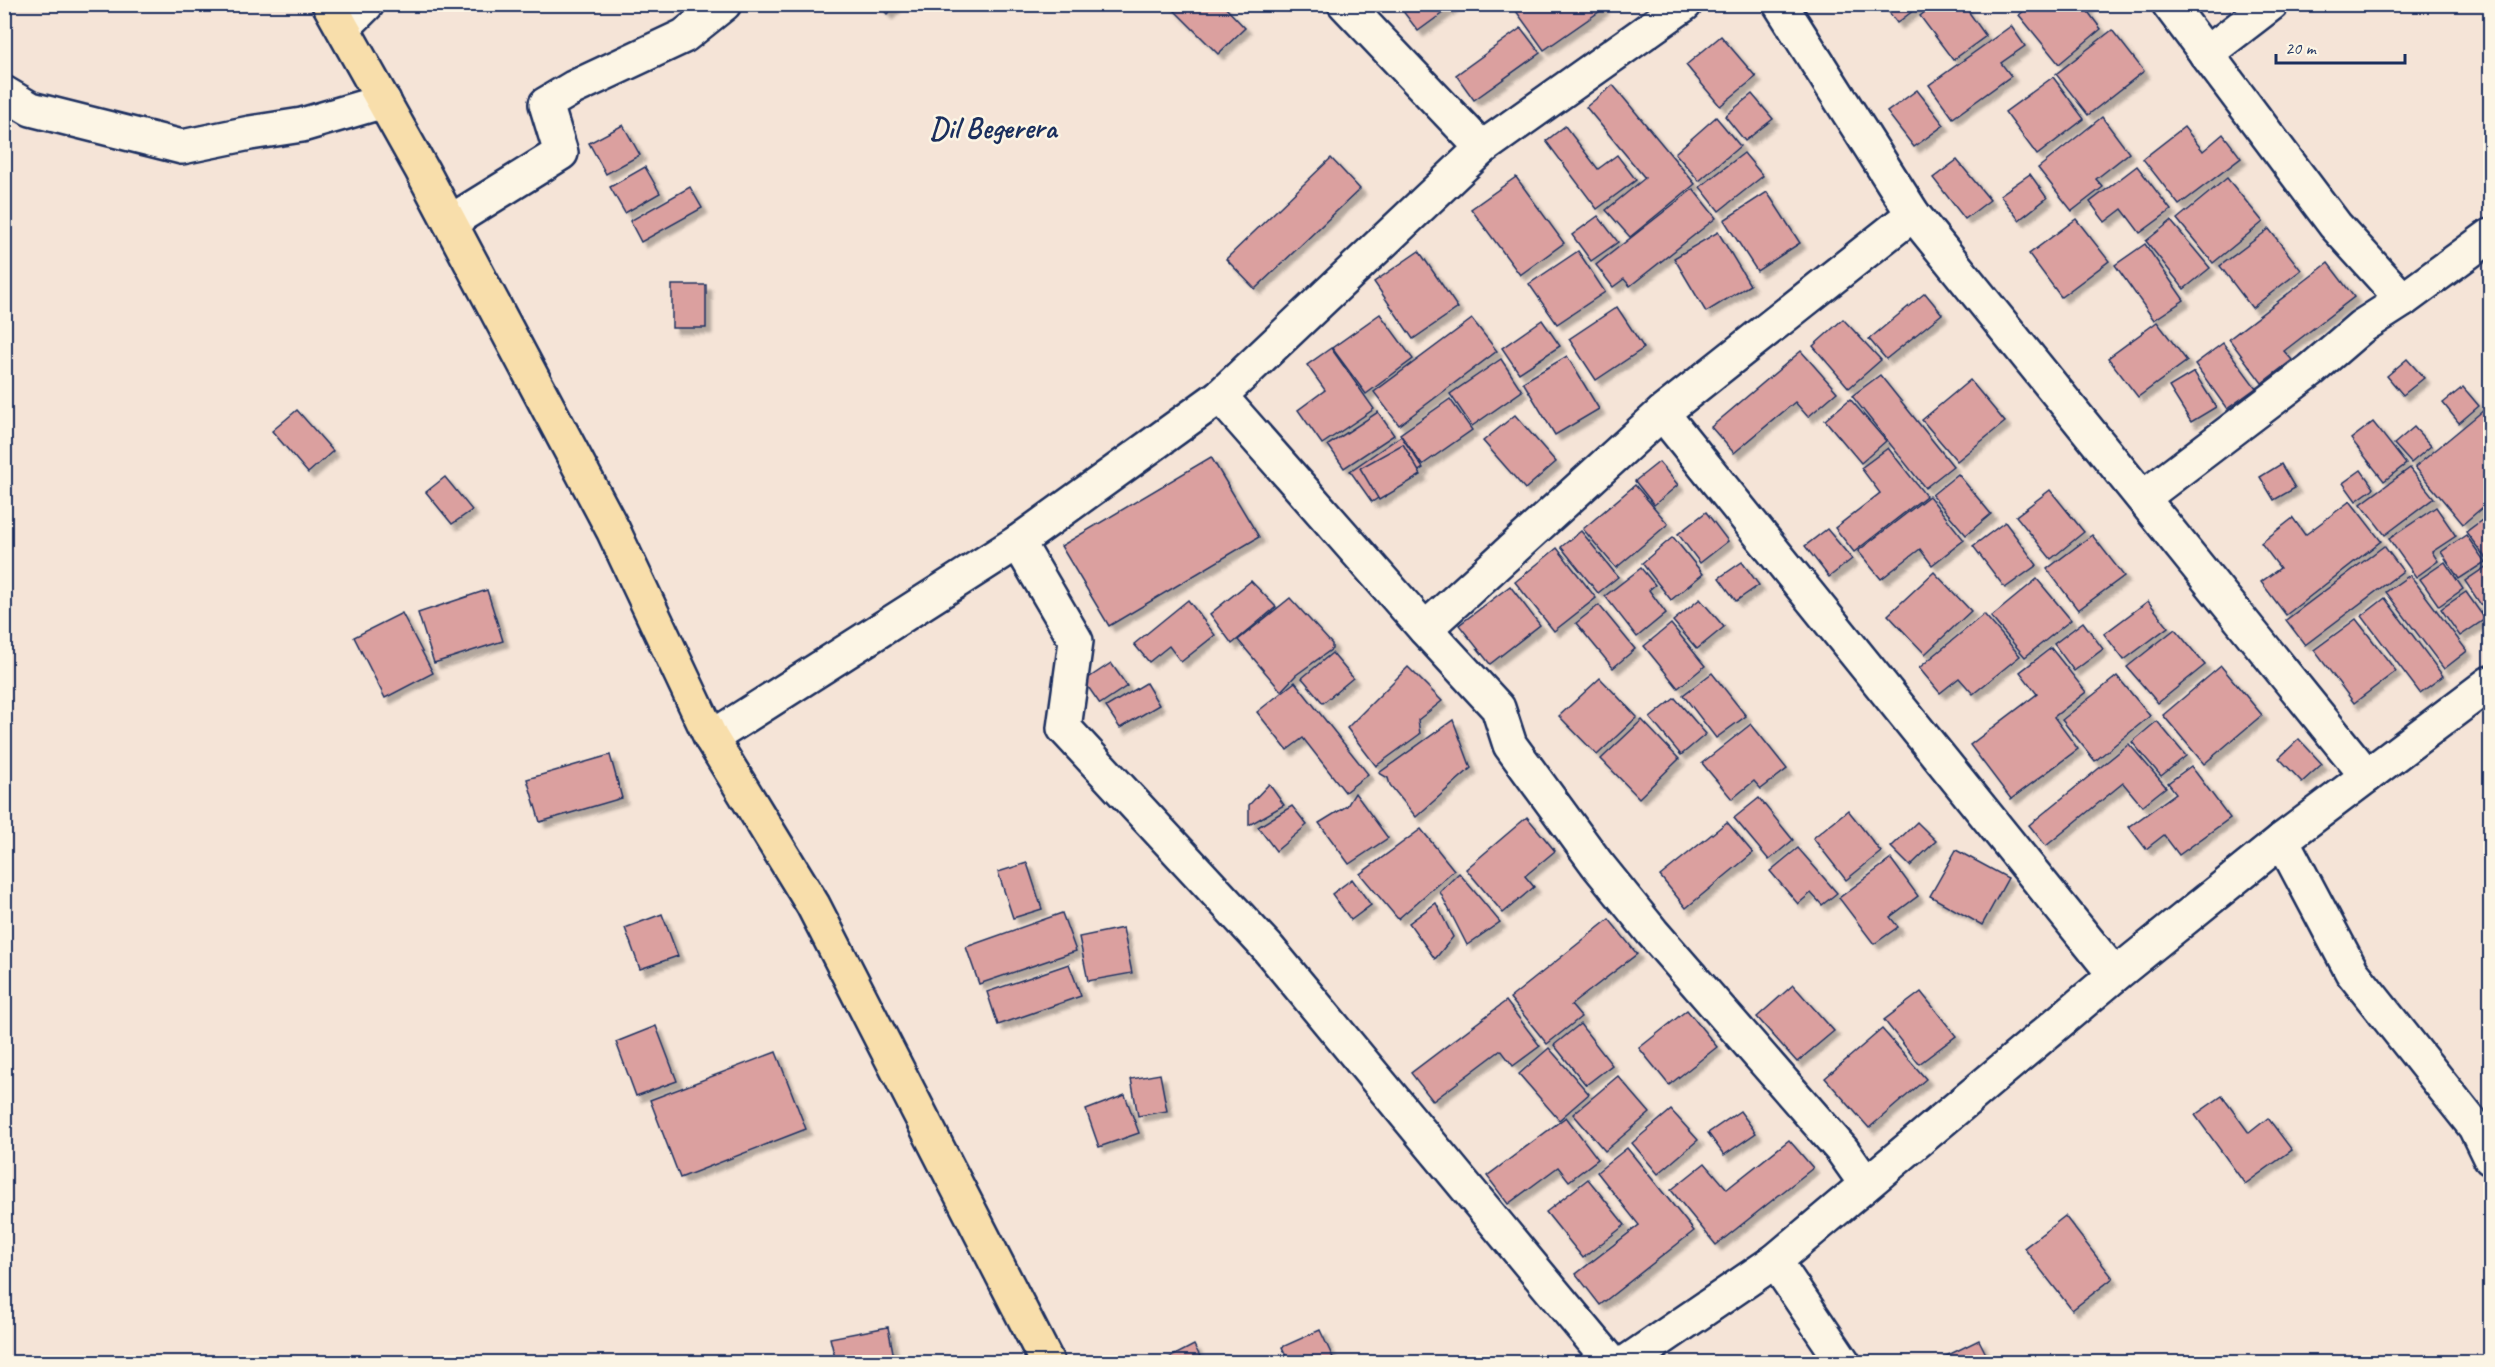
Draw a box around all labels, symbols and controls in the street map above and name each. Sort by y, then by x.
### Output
scale bar [2276,27,2405,65]
text: 20 m [2285,37,2318,59]
district label: Dil Begerera [929,109,1059,147]

